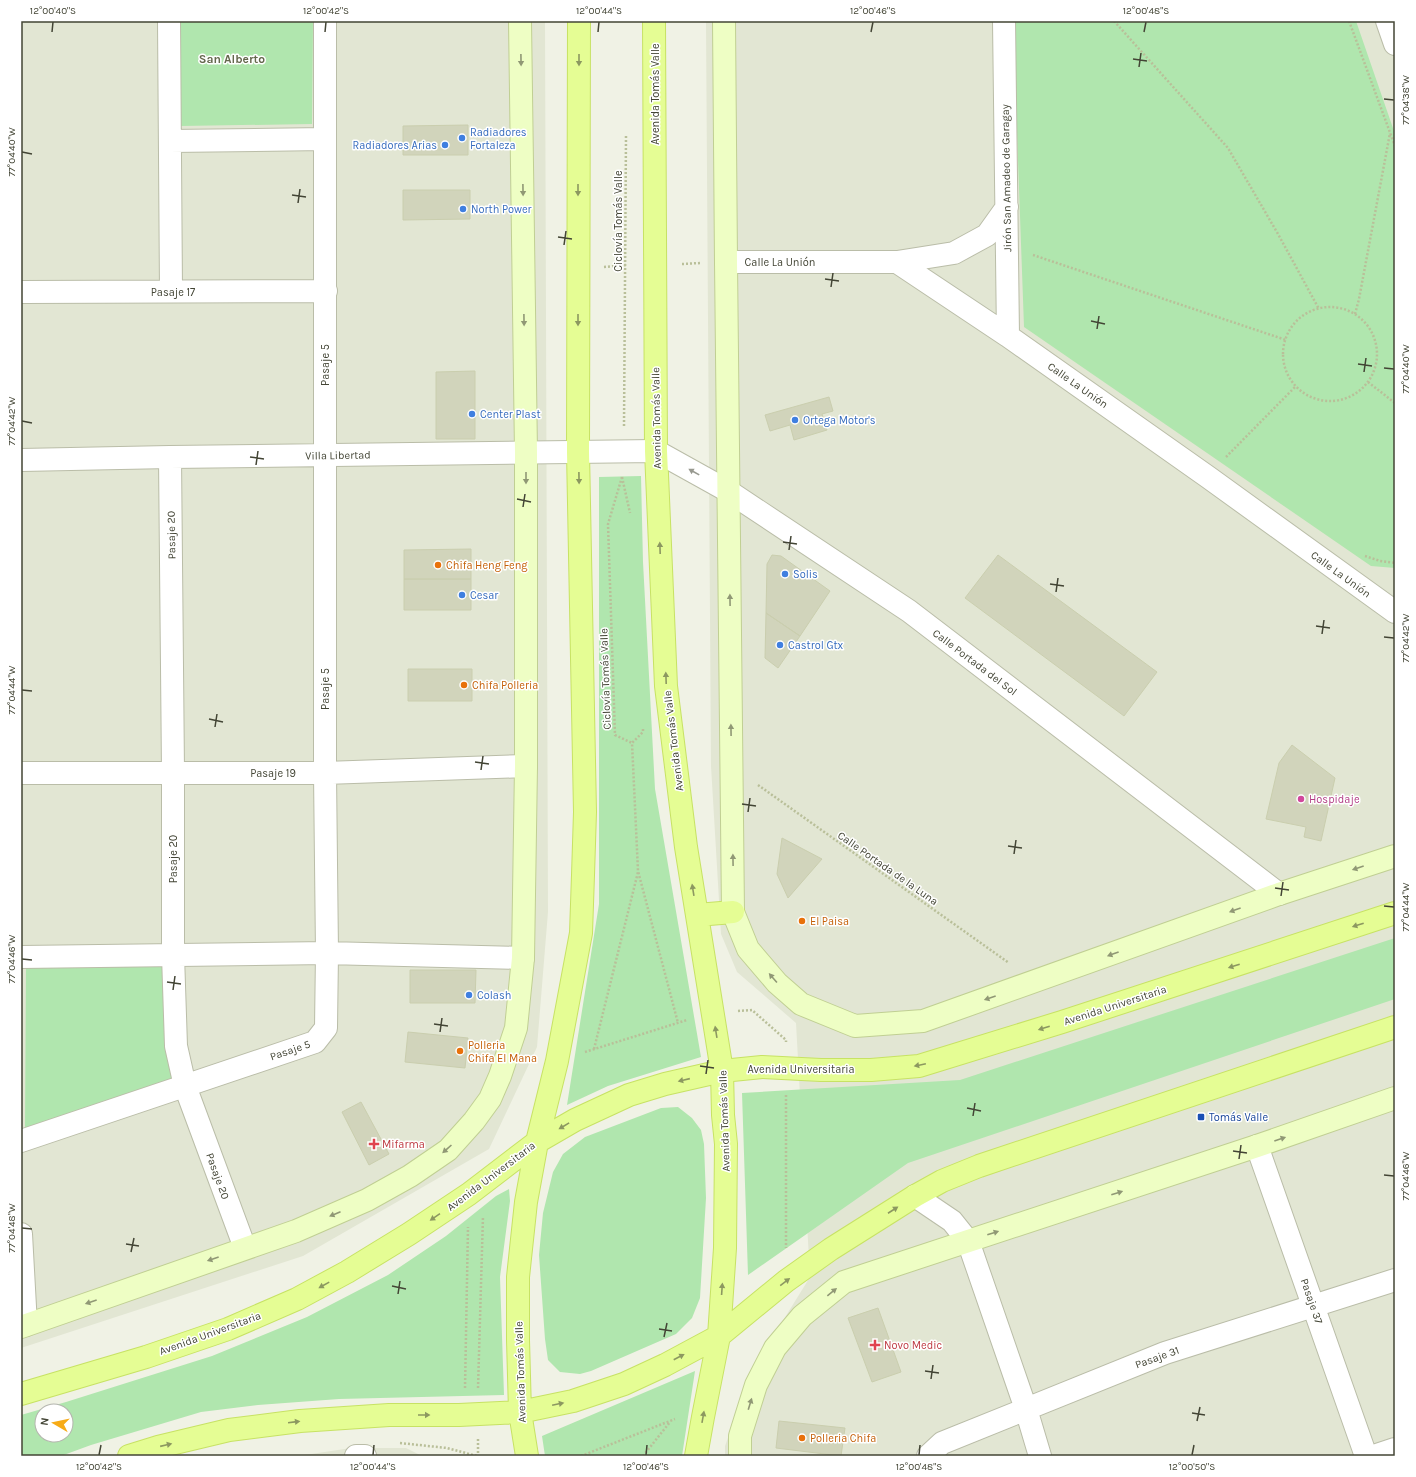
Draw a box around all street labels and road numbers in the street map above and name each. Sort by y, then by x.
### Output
street label: Avenida Tomás Valle [649,43,662,145]
street label: Jirón San Amadeo de Garagay [999,104,1014,252]
street label: Ciclovía Tomás Valle [612,170,625,272]
street label: Calle La Unión [745,256,815,269]
street label: Pasaje 17 [151,286,195,299]
street label: Pasaje 5 [319,344,332,386]
street label: Calle La Unión [1045,360,1110,411]
street label: Avenida Tomás Valle [649,367,664,469]
street label: Villa Libertad [305,448,371,463]
street label: Pasaje 20 [165,511,178,559]
street label: Calle La Unión [1308,548,1373,600]
street label: Calle Portada del Sol [930,626,1019,698]
street label: Ciclovía Tomás Valle [597,628,614,730]
street label: Pasaje 5 [319,668,332,710]
street label: Avenida Tomás Valle [661,689,686,792]
street label: Pasaje 19 [250,767,296,780]
street label: Calle Portada de la Luna [835,829,940,908]
street label: Pasaje 20 [167,835,180,883]
street label: Avenida Universitaria [1062,983,1168,1028]
street label: Pasaje 5 [268,1038,312,1063]
street label: Avenida Universitaria [747,1063,855,1076]
street label: Avenida Tomás Valle [716,1070,733,1172]
street label: Avenida Universitaria [445,1139,538,1214]
street label: Pasaje 20 [203,1151,232,1201]
street label: Pasaje 37 [1298,1277,1325,1326]
street label: Avenida Universitaria [158,1309,263,1358]
street label: Avenida Tomás Valle [512,1321,529,1423]
street label: Pasaje 31 [1133,1344,1181,1371]

